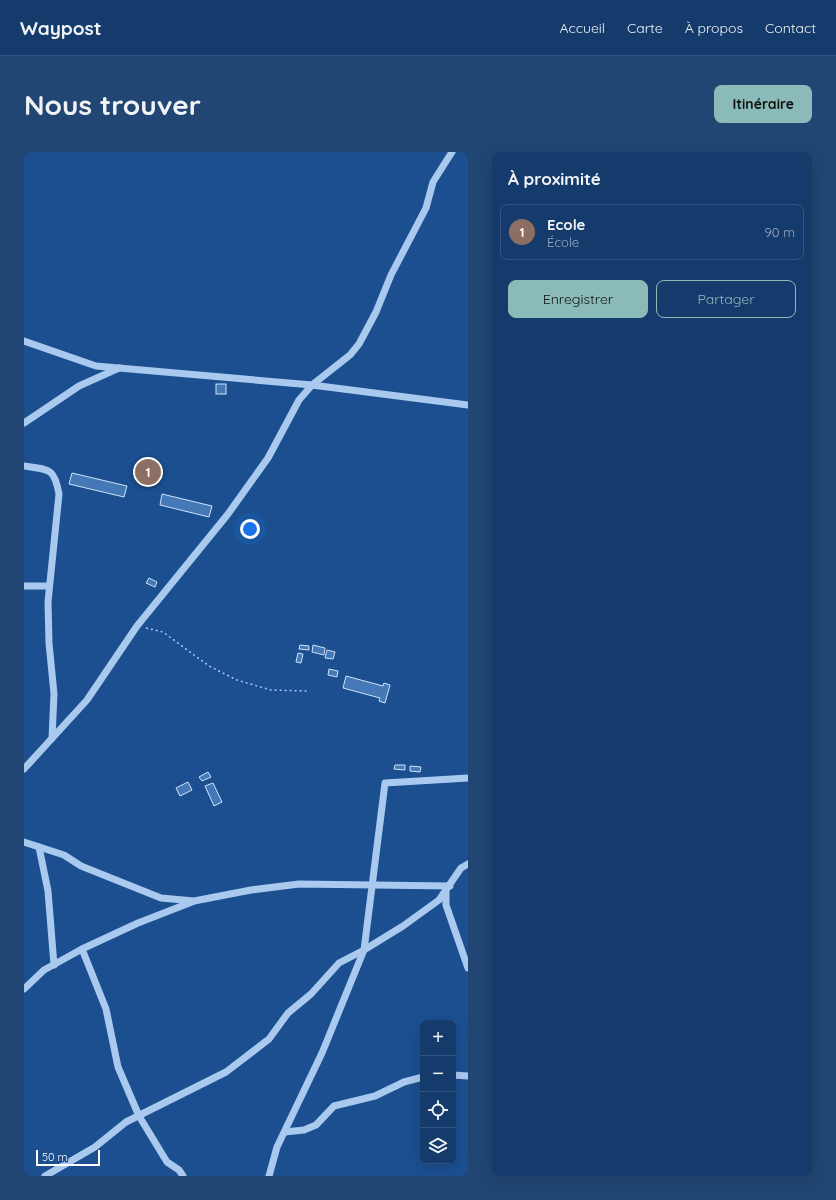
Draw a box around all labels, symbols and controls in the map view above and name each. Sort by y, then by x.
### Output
text: Waypost [20,16,102,40]
text: Accueil [559,19,605,37]
text: Carte [627,19,663,37]
text: À propos [685,19,743,37]
text: Contact [765,19,816,37]
button: Itinéraire [714,85,812,123]
text: Nous trouver [24,87,201,122]
text: À proximité [508,168,601,189]
text: Ecole [547,215,585,234]
text: 1 [519,224,525,240]
text: 90 m [765,224,795,240]
text: École [547,234,579,250]
button: Enregistrer [508,280,648,318]
button: Partager [656,280,796,318]
pin: 1 [135,457,161,487]
your location [240,519,260,539]
map controls [420,1020,456,1164]
button: + [420,1020,456,1056]
button: − [420,1056,456,1092]
button: locate [420,1092,456,1128]
button: layers [420,1128,456,1164]
scale bar [36,1148,100,1167]
text: 50 m [42,1150,68,1164]

